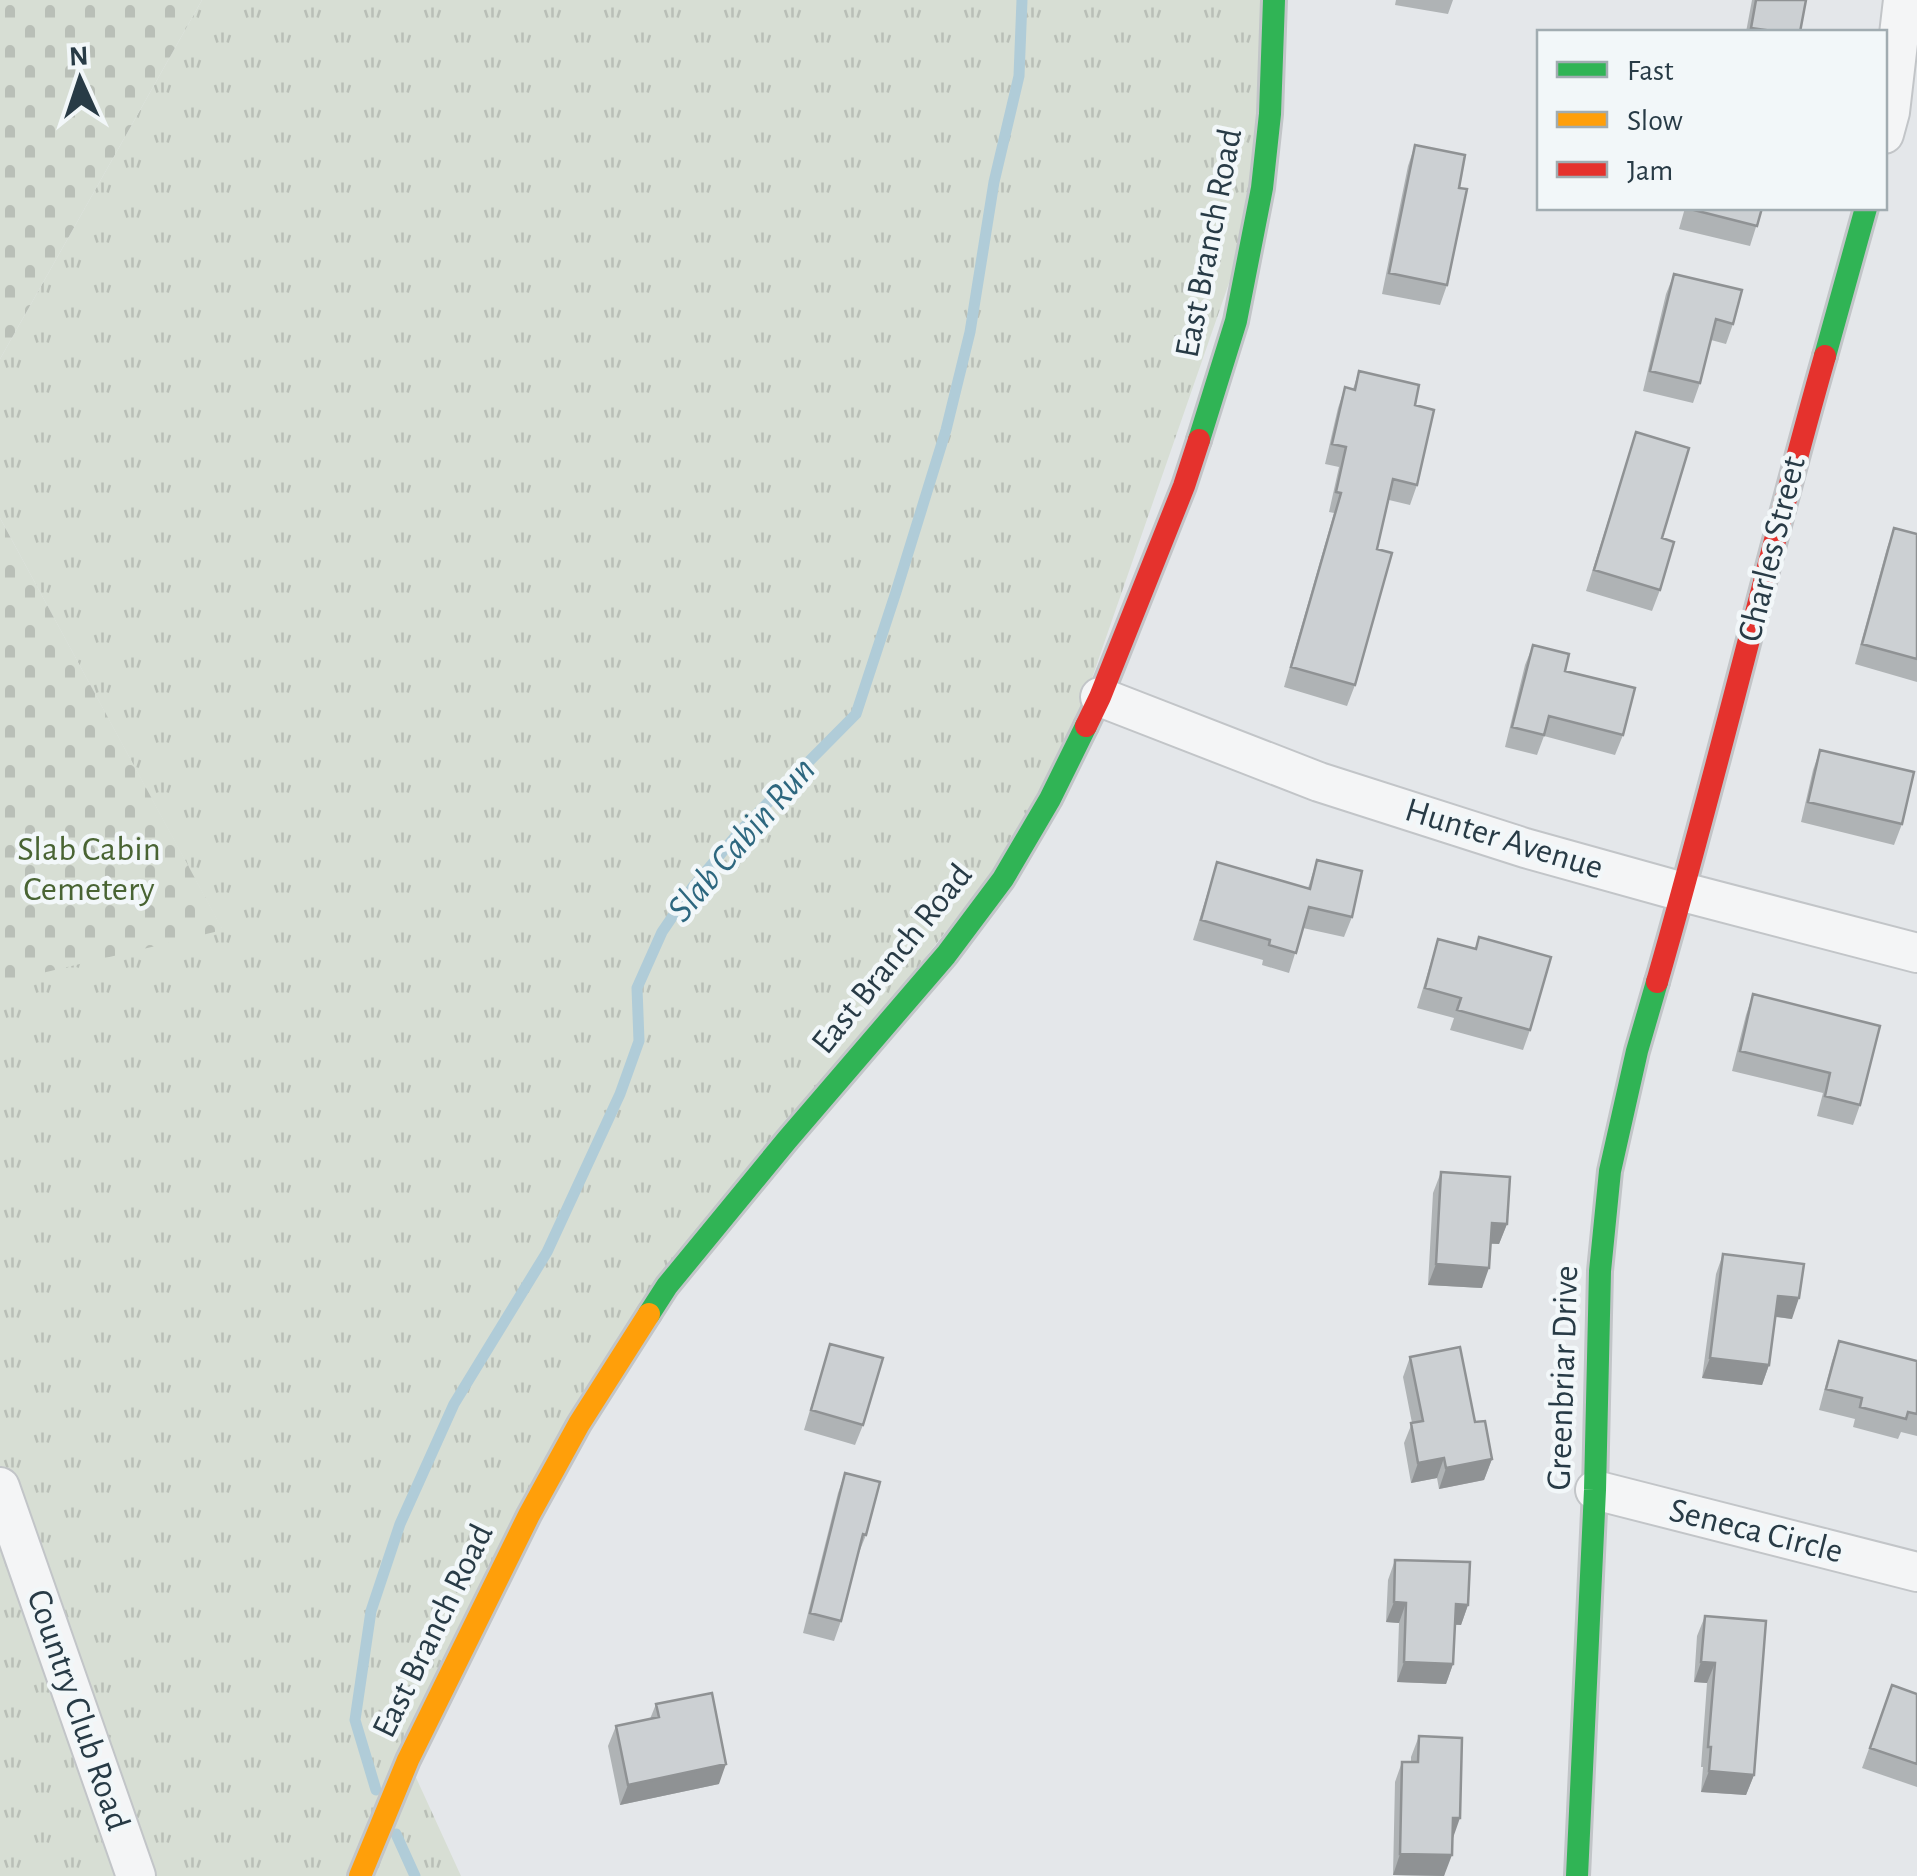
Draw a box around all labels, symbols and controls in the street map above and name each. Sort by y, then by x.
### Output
north arrow [30,30,130,130]
legend [1537,30,1887,210]
text: N [68,43,89,72]
text: Fast [1627,56,1674,86]
text: Slow [1627,106,1683,136]
street label: East Branch Road [1170,126,1248,360]
text: Jam [1627,156,1673,186]
street label: Charles Street [1732,453,1812,645]
water label: Slab Cabin Run [661,751,823,929]
street label: Hunter Avenue [1401,792,1607,886]
park label: Slab Cabin Cemetery [17,832,161,907]
street label: East Branch Road [805,858,979,1060]
street label: Greenbriar Drive [1542,1265,1584,1491]
street label: Seneca Circle [1666,1493,1846,1569]
street label: East Branch Road [366,1519,500,1743]
street label: Country Club Road [20,1585,136,1835]

